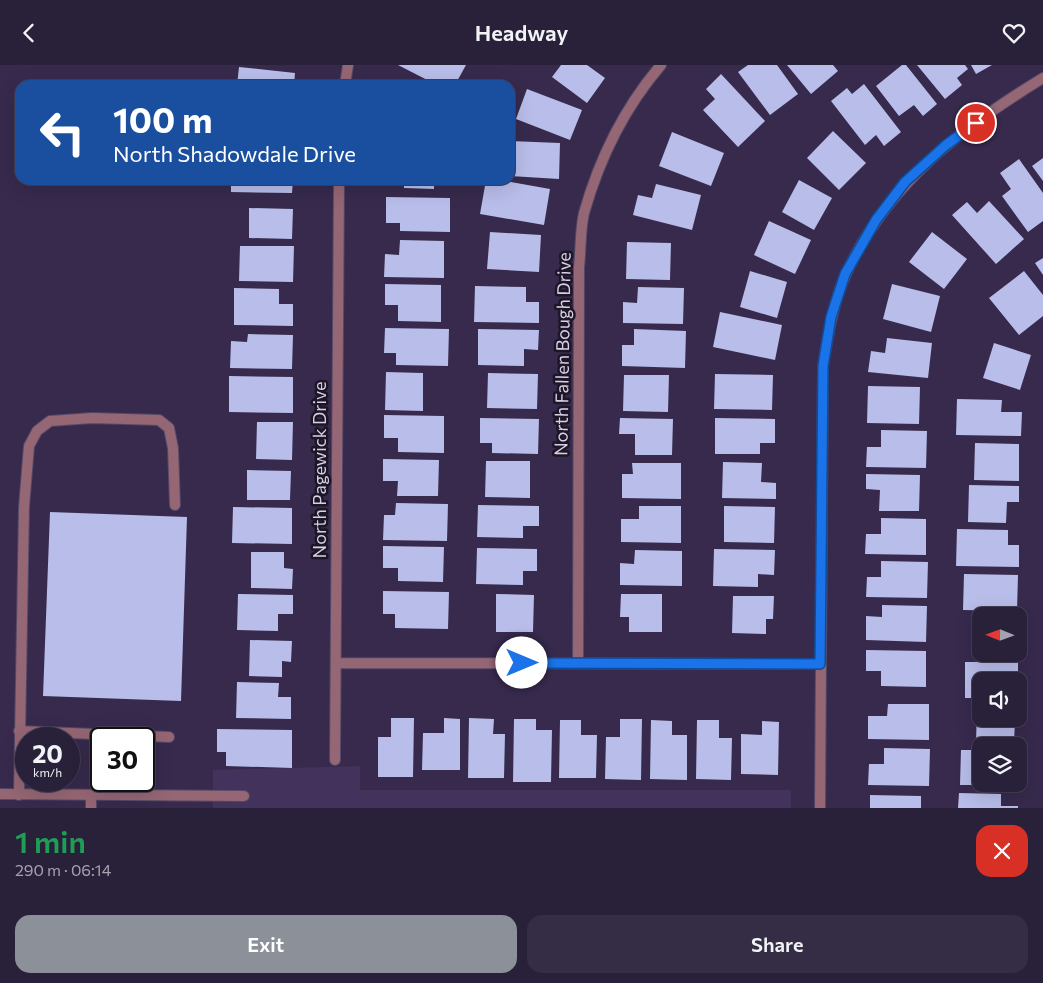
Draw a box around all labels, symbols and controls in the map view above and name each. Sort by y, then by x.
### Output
icon: back [15,19,43,47]
text: Headway [475,19,568,46]
icon: heart [1000,19,1028,47]
text: 100 m [113,97,213,140]
icon: left [30,100,95,165]
pin [955,102,997,144]
icon: arrive [962,109,990,137]
text: North Shadowdale Drive [113,140,356,167]
street label: North Fallen Bough Drive [549,252,575,456]
street label: North Pagewick Drive [308,382,330,558]
north arrow [972,607,1028,663]
map controls [972,607,1027,792]
position arrow [495,636,547,688]
button: sound [972,672,1027,727]
speed limit sign: 30 [90,727,155,792]
button: layers [972,737,1027,792]
text: 20 [32,738,63,768]
text: km/h [33,765,62,779]
text: 1 min [15,822,86,859]
button: close [976,825,1028,877]
text: 290 m · 06:14 [15,860,111,879]
button: Exit [15,915,517,973]
button: Share [527,915,1028,973]

